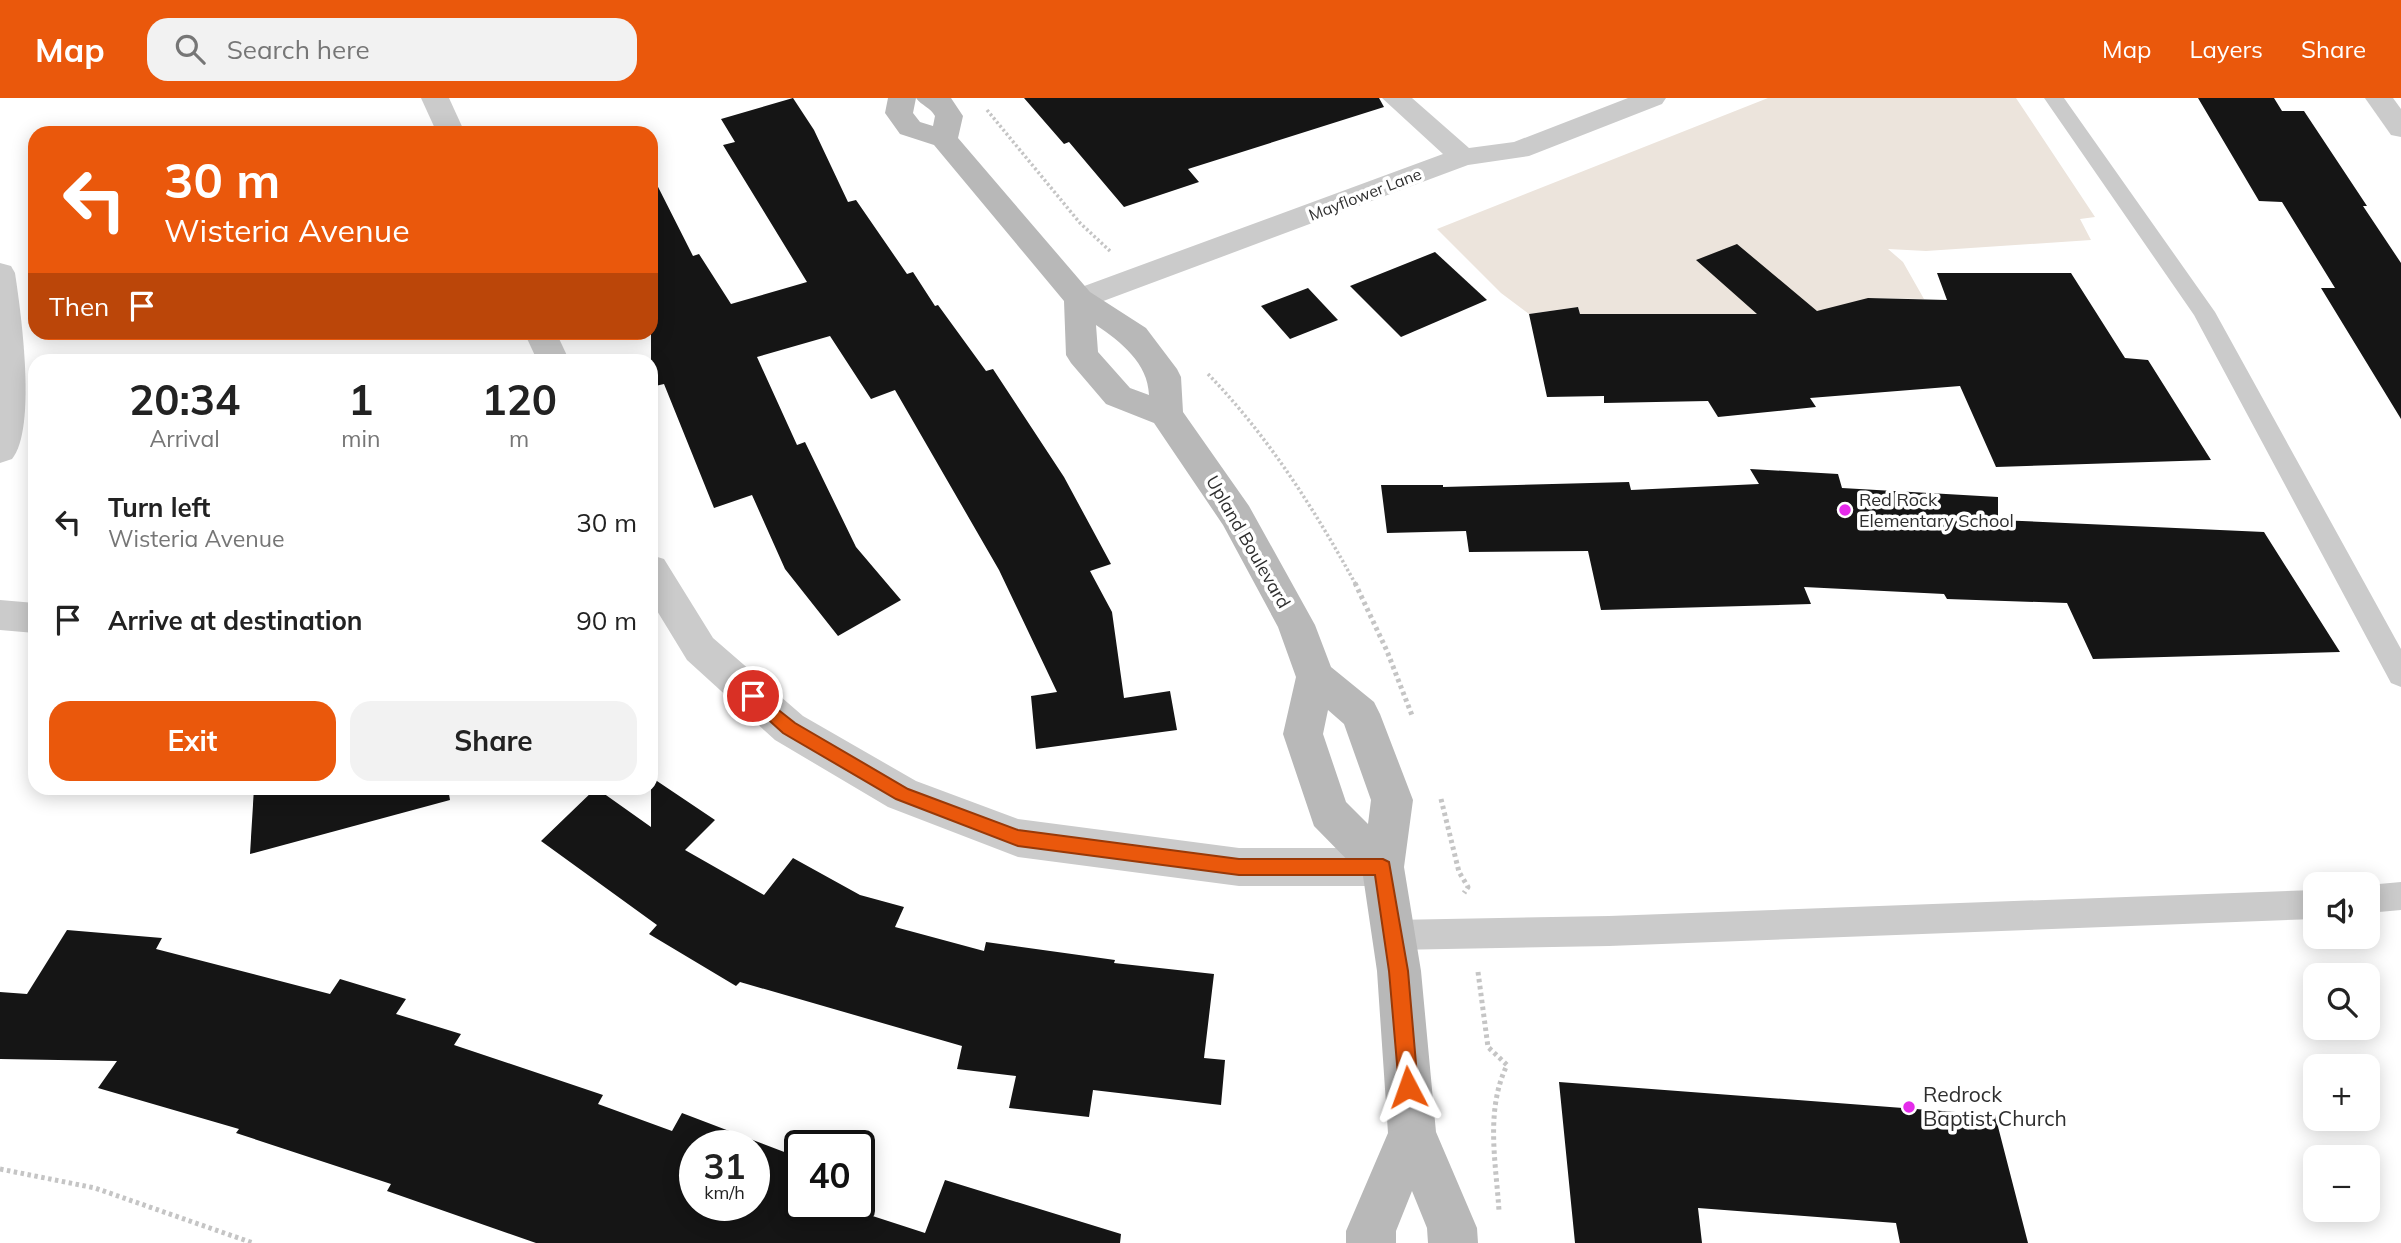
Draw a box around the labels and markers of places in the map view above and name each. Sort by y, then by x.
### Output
place label: Red Rock Elementary School [1859,488,2014,532]
marker: Red Rock Elementary School [1837,502,1853,518]
pin [723,666,783,726]
place label: Redrock Baptist Church [1923,1081,2067,1131]
marker: Redrock Baptist Church [1901,1099,1917,1115]

